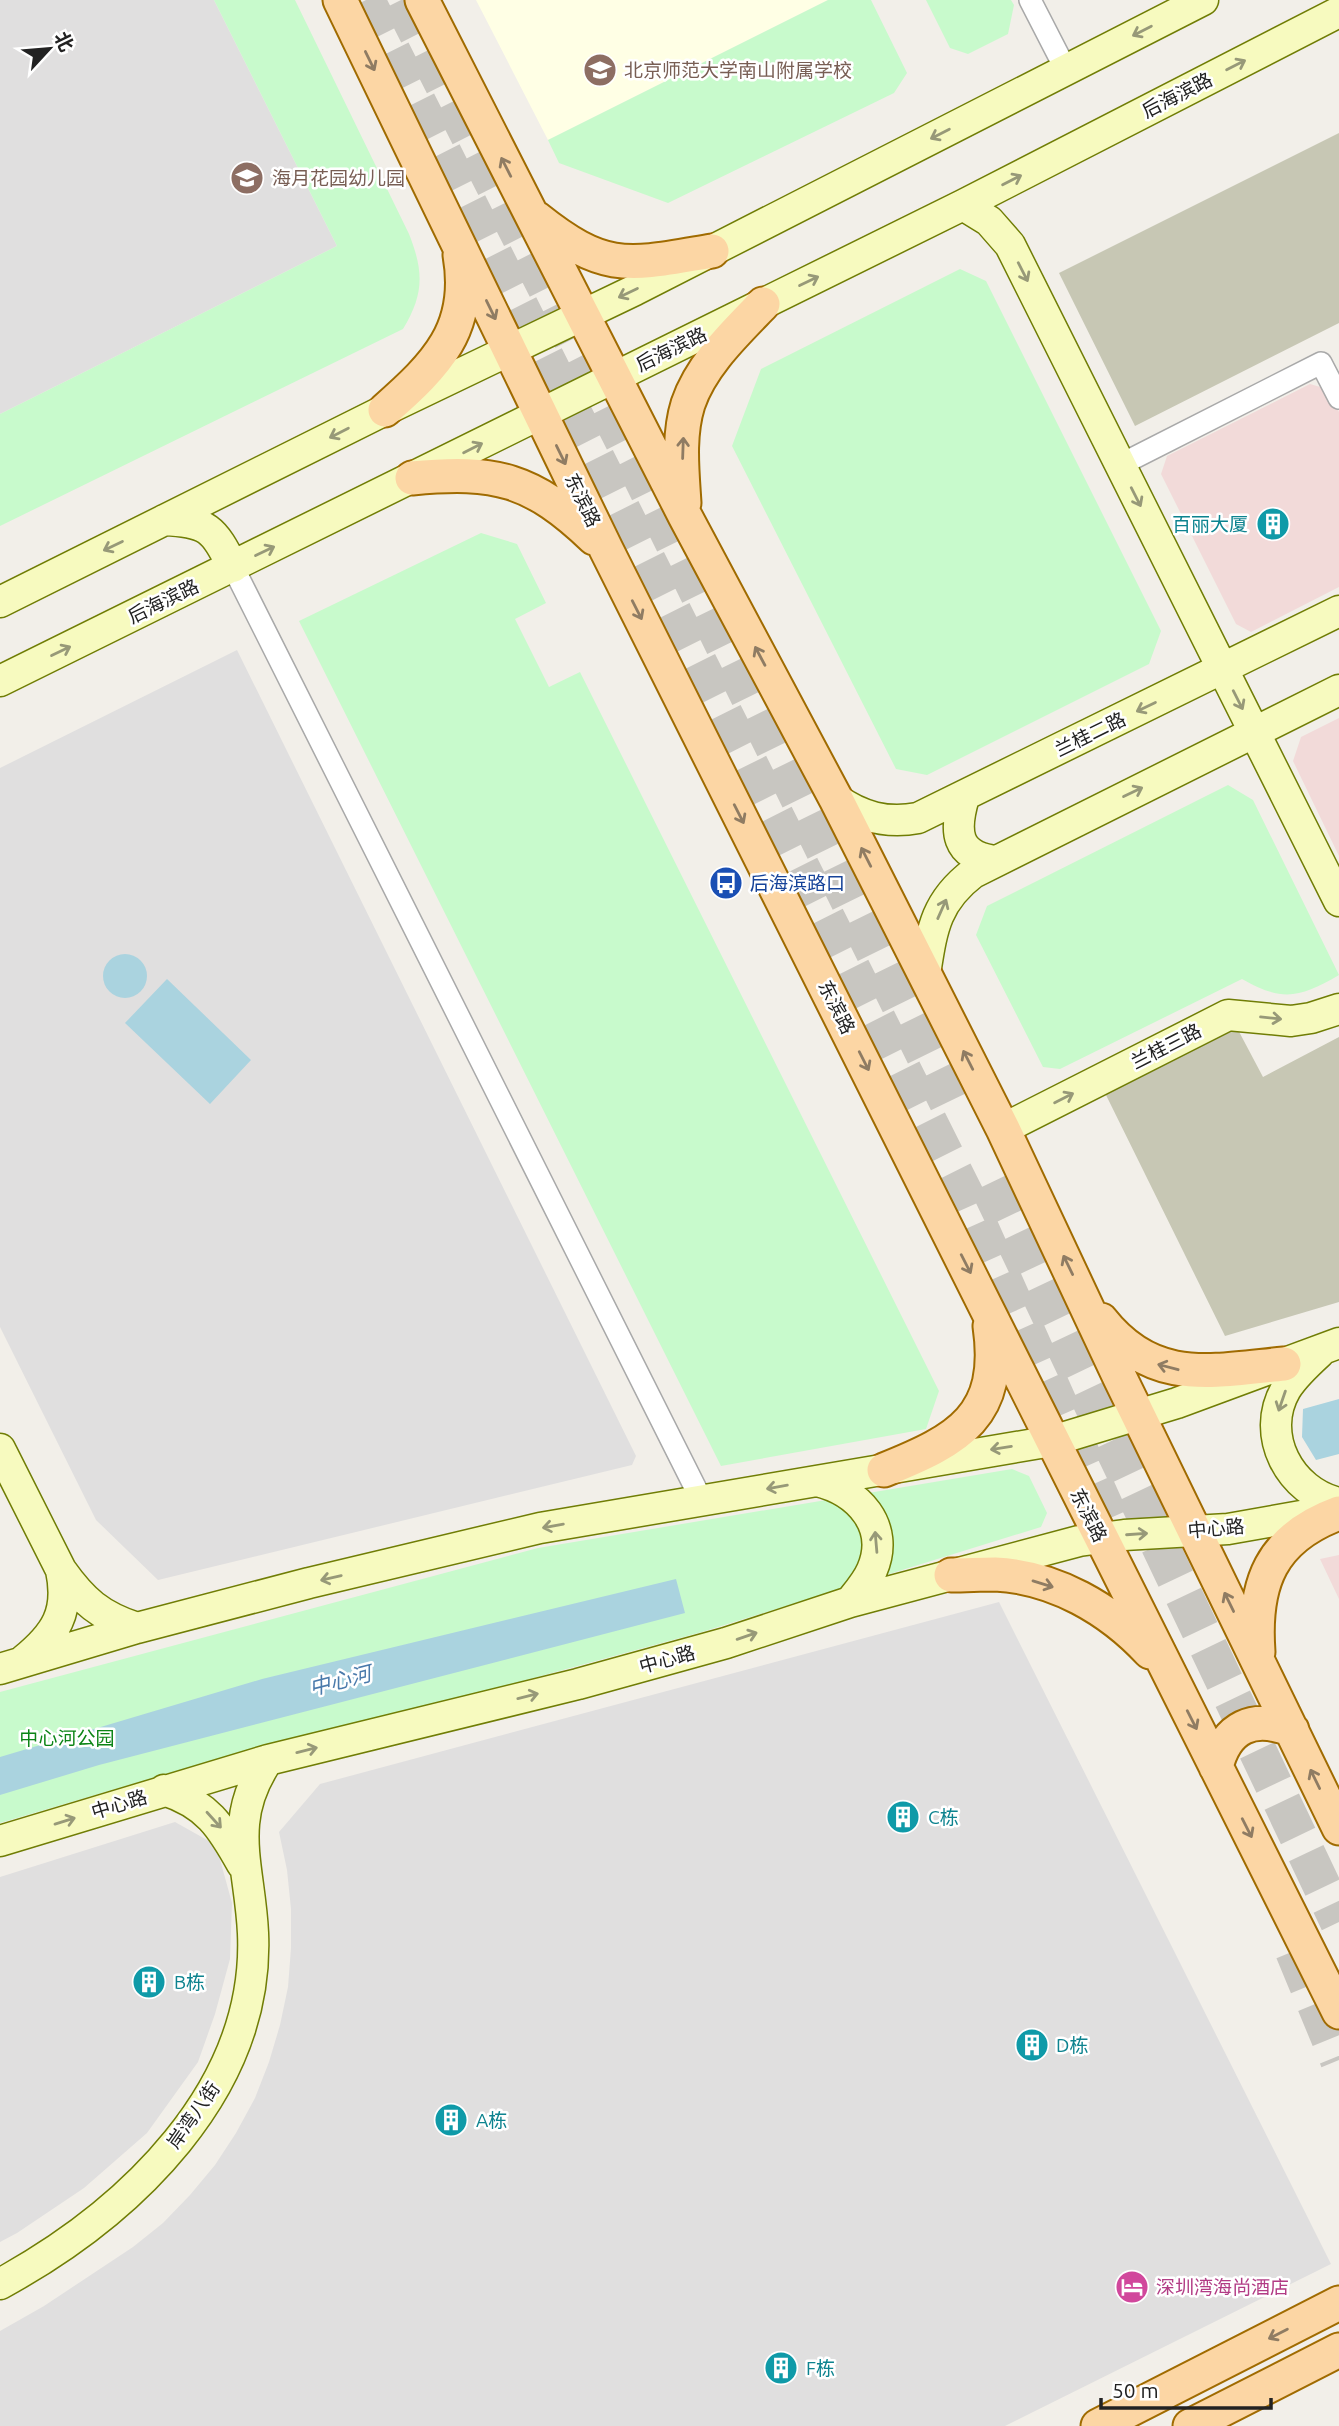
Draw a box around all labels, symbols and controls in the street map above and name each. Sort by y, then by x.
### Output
north arrow [14,14,84,84]
one-way arrow [1132,25,1153,39]
text: 北 [50,28,78,55]
one-way arrow [363,50,377,71]
school or university icon: 北京师范大学南山附属学校 [581,51,619,89]
one-way arrow [1226,57,1246,71]
place label: 北京师范大学南山附属学校 [624,59,852,81]
street label: 后海滨路 [1138,68,1216,122]
one-way arrow [930,128,950,142]
one-way arrow [498,157,512,178]
school or university icon: 海月花园幼儿园 [228,159,266,197]
place label: 海月花园幼儿园 [272,167,405,189]
one-way arrow [1001,172,1022,186]
one-way arrow [1017,261,1031,282]
one-way arrow [798,274,819,287]
one-way arrow [618,287,639,301]
one-way arrow [484,299,498,320]
street label: 后海滨路 [632,322,710,376]
one-way arrow [329,426,349,440]
one-way arrow [676,436,689,459]
one-way arrow [462,440,483,454]
one-way arrow [554,444,568,465]
street label: 东滨路 [561,470,605,530]
one-way arrow [1130,486,1144,507]
building icon: 百丽大厦 [1254,505,1292,543]
place label: 百丽大厦 [1172,513,1248,535]
one-way arrow [103,539,124,553]
one-way arrow [254,543,275,557]
street label: 后海滨路 [124,574,202,628]
one-way arrow [631,599,645,620]
one-way arrow [50,643,71,657]
one-way arrow [753,646,766,667]
one-way arrow [1232,689,1246,710]
one-way arrow [1136,700,1157,714]
street label: 兰桂二路 [1051,707,1129,761]
one-way arrow [1122,785,1143,799]
one-way arrow [733,803,747,824]
one-way arrow [858,847,872,868]
bus stop icon: 后海滨路口 [707,864,745,902]
place label: 后海滨路口 [750,872,845,894]
one-way arrow [936,898,949,920]
street label: 东滨路 [814,977,860,1037]
one-way arrow [1260,1012,1282,1025]
street label: 兰桂三路 [1127,1019,1205,1073]
one-way arrow [857,1050,871,1071]
one-way arrow [961,1050,975,1071]
one-way arrow [1053,1091,1074,1105]
one-way arrow [959,1253,973,1274]
one-way arrow [1061,1255,1074,1276]
one-way arrow [1157,1360,1180,1373]
one-way arrow [1275,1389,1287,1411]
one-way arrow [990,1442,1013,1455]
one-way arrow [766,1481,789,1494]
street label: 东滨路 [1066,1485,1112,1545]
street label: 中心路 [1187,1515,1245,1541]
one-way arrow [542,1520,565,1533]
one-way arrow [1125,1527,1148,1540]
one-way arrow [869,1531,882,1554]
one-way arrow [320,1572,343,1585]
one-way arrow [1032,1579,1054,1592]
one-way arrow [1222,1592,1236,1613]
one-way arrow [736,1629,758,1641]
street label: 中心路 [637,1641,697,1677]
water label: 中心河 [307,1660,377,1699]
one-way arrow [516,1689,539,1702]
one-way arrow [1186,1709,1200,1730]
park label: 中心河公园 [19,1727,115,1749]
one-way arrow [295,1743,318,1756]
one-way arrow [1308,1769,1322,1790]
street label: 中心路 [89,1785,149,1823]
building icon: C栋 [884,1798,922,1836]
place label: C栋 [928,1806,959,1828]
one-way arrow [206,1811,222,1829]
one-way arrow [54,1813,76,1826]
one-way arrow [1240,1817,1254,1838]
building icon: B栋 [130,1963,168,2001]
place label: B栋 [174,1971,205,1993]
building icon: D栋 [1013,2026,1051,2064]
place label: D栋 [1056,2034,1088,2056]
street label: 岸湾八街 [162,2078,224,2152]
building icon: A栋 [432,2101,470,2139]
place label: A栋 [476,2109,507,2131]
hotel icon: 深圳湾海尚酒店 [1113,2268,1151,2306]
place label: 深圳湾海尚酒店 [1156,2276,1289,2298]
one-way arrow [1268,2328,1289,2342]
building icon: F栋 [762,2349,800,2387]
place label: F栋 [806,2357,835,2379]
scale bar [1101,2366,1271,2410]
text: 50 m [1112,2378,1159,2402]

